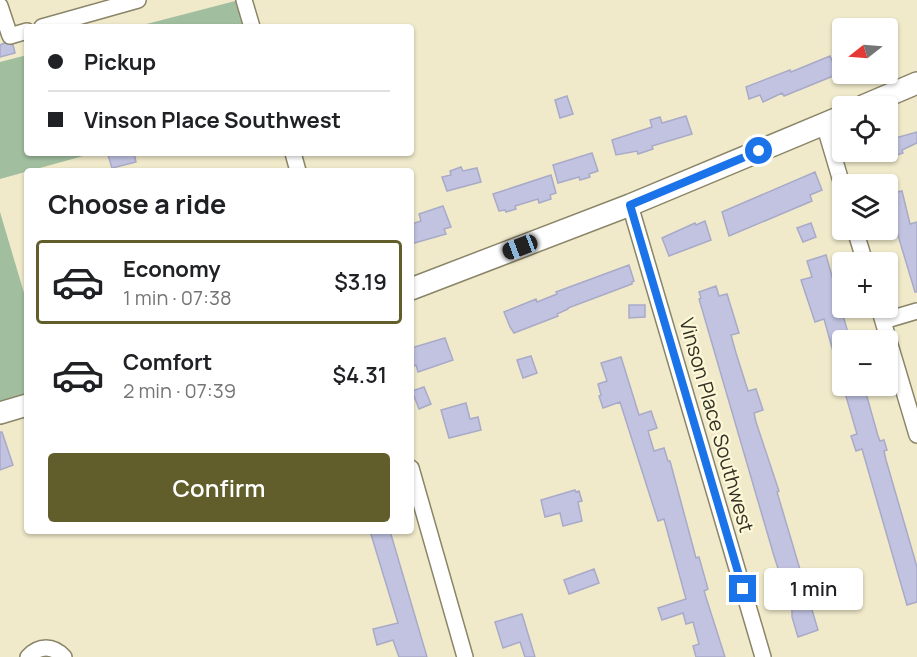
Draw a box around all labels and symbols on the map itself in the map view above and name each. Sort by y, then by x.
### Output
north arrow [832,18,898,84]
route start [745,137,772,164]
car [500,232,540,262]
street label: Vinson Place Southwest [673,315,761,535]
callout: 1 min [764,568,863,610]
route end [729,575,756,602]

